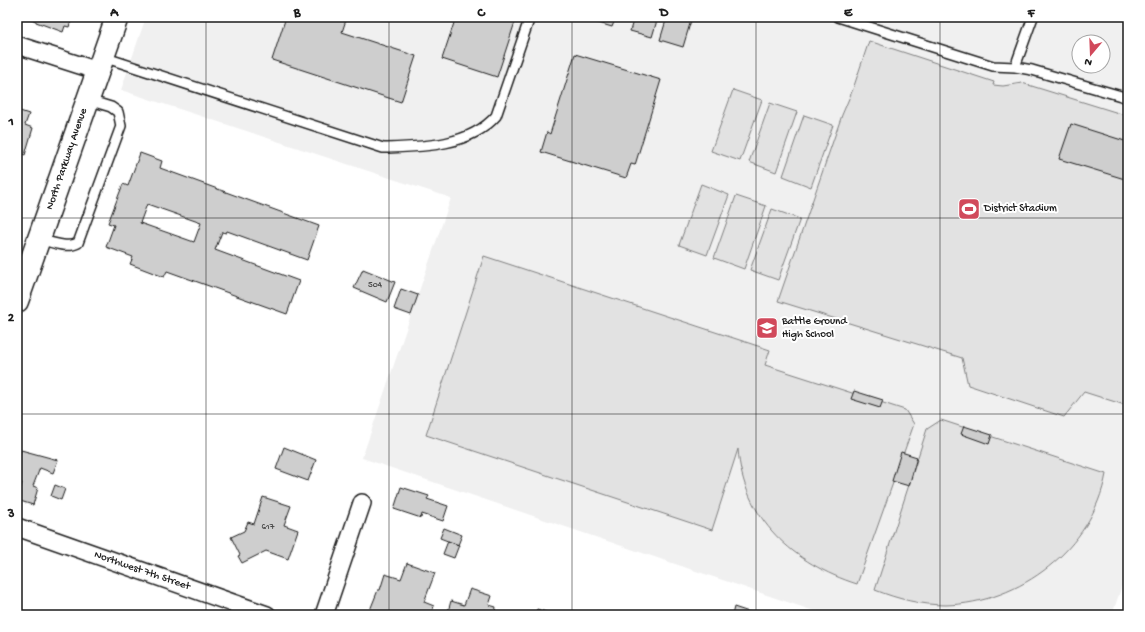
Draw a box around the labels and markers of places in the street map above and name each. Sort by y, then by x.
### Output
sports icon: District Stadium [956,196,982,222]
place label: District Stadium [983,203,1057,215]
school or university icon: Battle Ground High School [754,315,780,341]
place label: Battle Ground High School [781,316,848,341]

